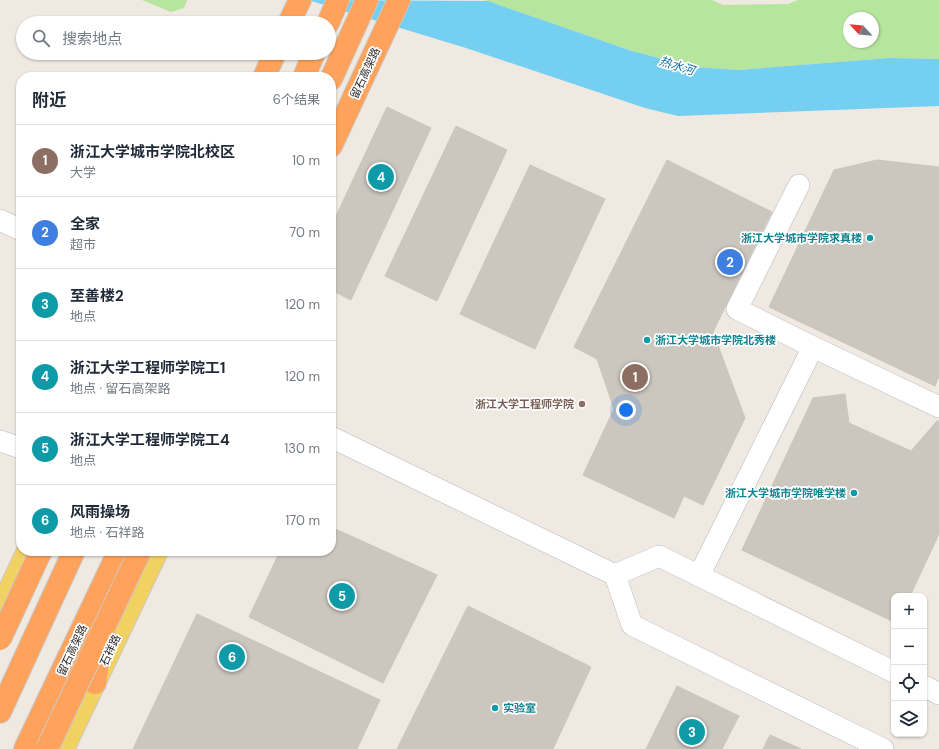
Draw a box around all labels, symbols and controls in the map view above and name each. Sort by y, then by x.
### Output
north arrow [843,12,879,48]
search box [16,16,336,60]
icon: search [30,27,52,49]
text: 搜索地点 [62,29,122,49]
street label: 留石高架路 [347,45,383,101]
water label: 热水河 [657,53,698,79]
text: 附近 [32,89,66,111]
text: 6个结果 [273,91,320,108]
text: 浙江大学城市学院北校区 [70,142,235,162]
text: 1 [43,152,47,169]
text: 10 m [292,152,320,169]
pin: 4 [368,162,394,192]
text: 大学 [70,164,96,181]
text: 全家 [70,214,100,234]
text: 2 [41,224,49,241]
text: 70 m [289,224,320,241]
place label: 浙江大学城市学院求真楼 [741,231,862,245]
marker: 浙江大学城市学院求真楼 [865,233,875,243]
text: 超市 [70,236,96,253]
pin: 2 [717,247,743,277]
text: 至善楼2 [70,286,124,306]
text: 3 [41,296,49,313]
text: 120 m [285,296,320,313]
text: 地点 [70,308,96,325]
place label: 浙江大学城市学院北秀楼 [655,333,776,347]
marker: 浙江大学城市学院北秀楼 [642,335,652,345]
text: 浙江大学工程师学院工1 [70,358,225,378]
pin: 1 [622,362,648,392]
text: 4 [41,368,49,385]
text: 120 m [285,368,320,385]
text: 地点 · 留石高架路 [70,380,171,397]
place label: 浙江大学工程师学院 [475,397,574,411]
marker: 浙江大学工程师学院 [577,399,587,409]
your location [616,400,636,420]
text: 浙江大学工程师学院工4 [70,430,230,450]
text: 5 [41,440,49,457]
text: 130 m [284,440,320,457]
text: 地点 [70,452,96,469]
place label: 浙江大学城市学院唯学楼 [725,486,846,500]
marker: 浙江大学城市学院唯学楼 [849,488,859,498]
text: 风雨操场 [70,502,130,522]
text: 6 [41,512,49,529]
text: 170 m [285,512,320,529]
text: 地点 · 石祥路 [70,524,145,541]
pin: 5 [329,581,355,611]
map controls [891,593,927,737]
button: + [891,593,927,629]
street label: 留石高架路 [54,622,90,678]
button: − [891,629,927,665]
street label: 石祥路 [97,632,123,668]
pin: 6 [219,642,245,672]
button: locate [891,665,927,701]
place label: 实验室 [503,701,536,715]
button: layers [891,701,927,737]
marker: 实验室 [490,703,500,713]
pin: 3 [679,717,705,747]

